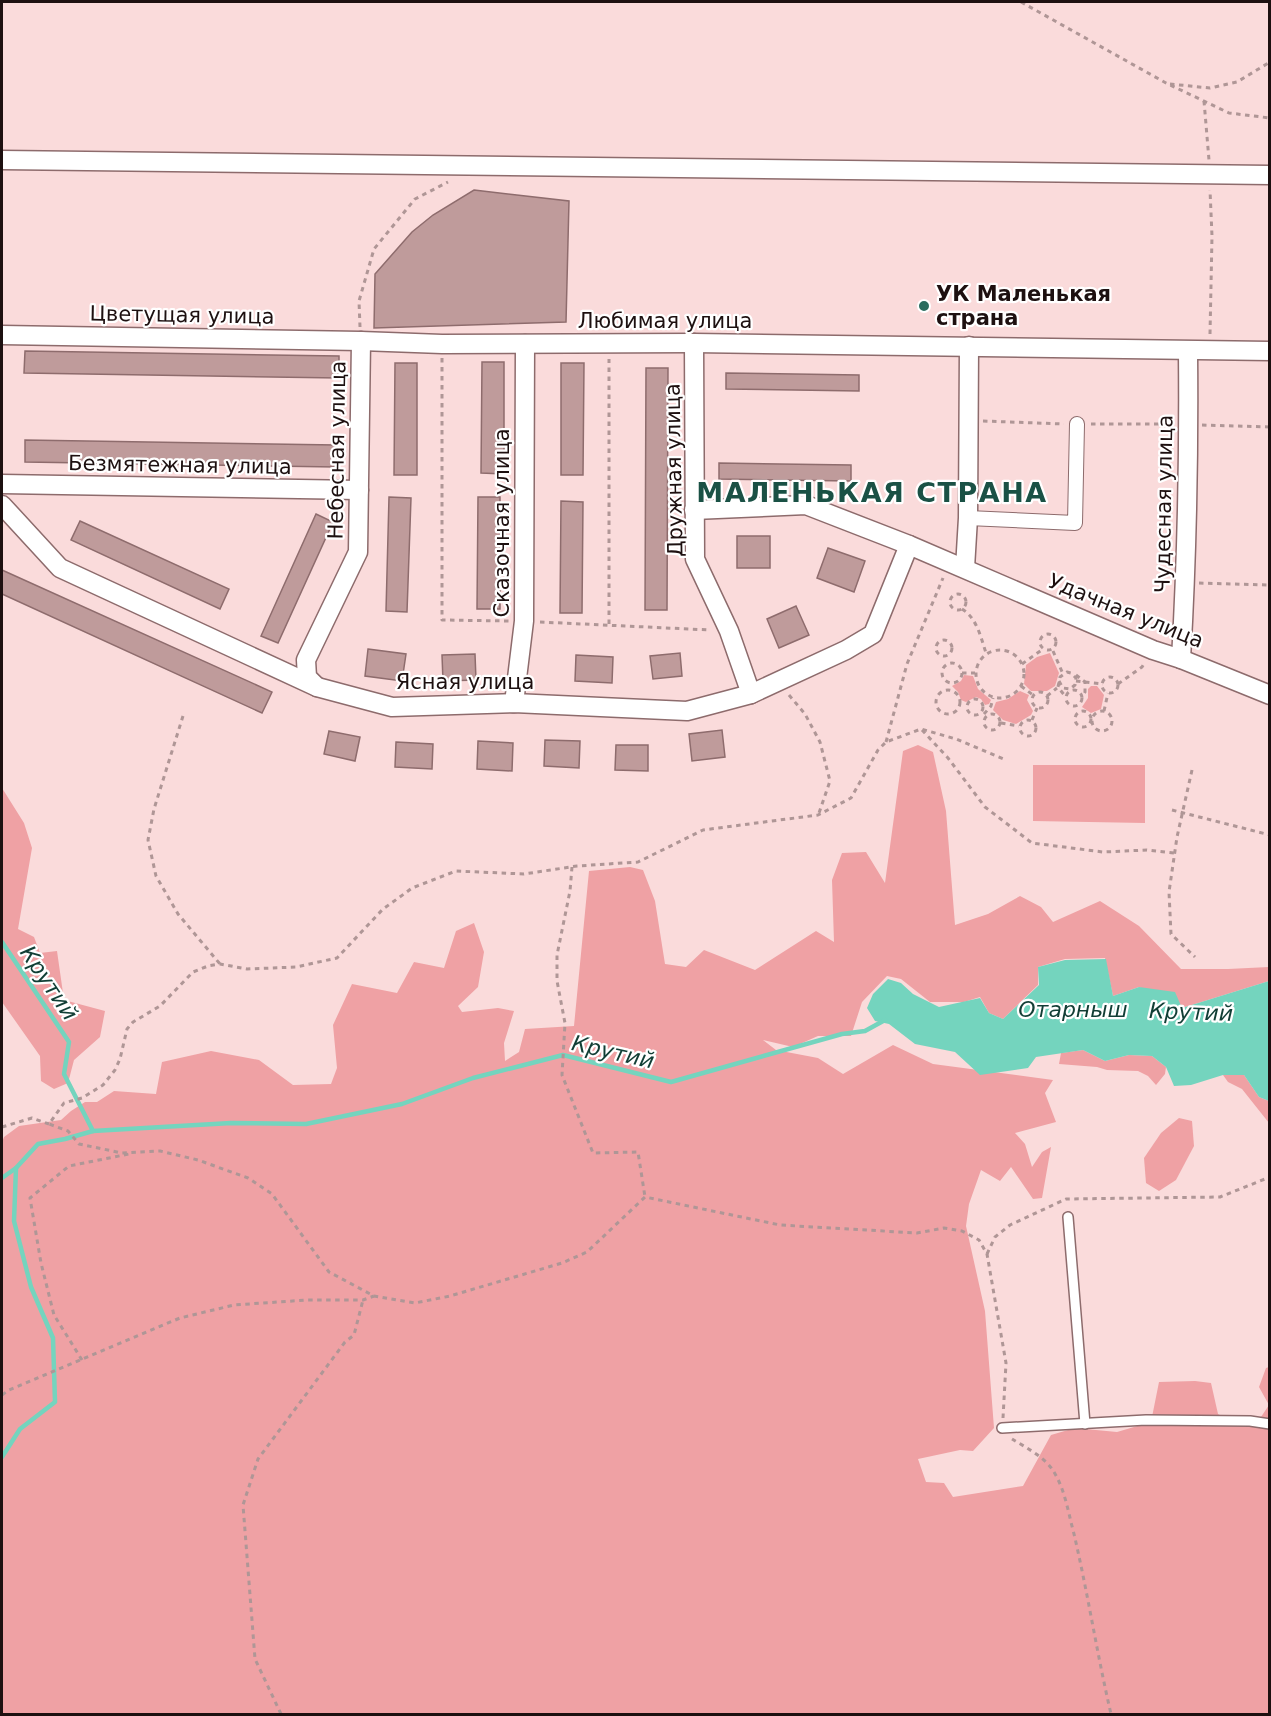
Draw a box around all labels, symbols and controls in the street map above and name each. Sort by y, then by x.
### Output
place label: УК Маленькая страна [936,282,1111,330]
marker: УК Маленькая страна [917,299,931,313]
street label: Цветущая улица [89,301,275,329]
street label: Любимая улица [578,309,752,333]
street label: Небесная улица [323,360,351,540]
street label: Дружная улица [660,383,688,557]
street label: Чудесная улица [1150,415,1178,593]
street label: Сказочная улица [490,428,514,618]
street label: Безмятежная улица [68,451,292,479]
district label: МАЛЕНЬКАЯ СТРАНА [696,477,1048,508]
street label: Удачная улица [1045,569,1207,653]
street label: Ясная улица [396,670,534,694]
water label: Крутий [15,941,83,1025]
water label: Отарныш [1018,997,1128,1022]
water label: Крутий [1149,998,1233,1026]
water label: Крутий [569,1030,657,1074]

